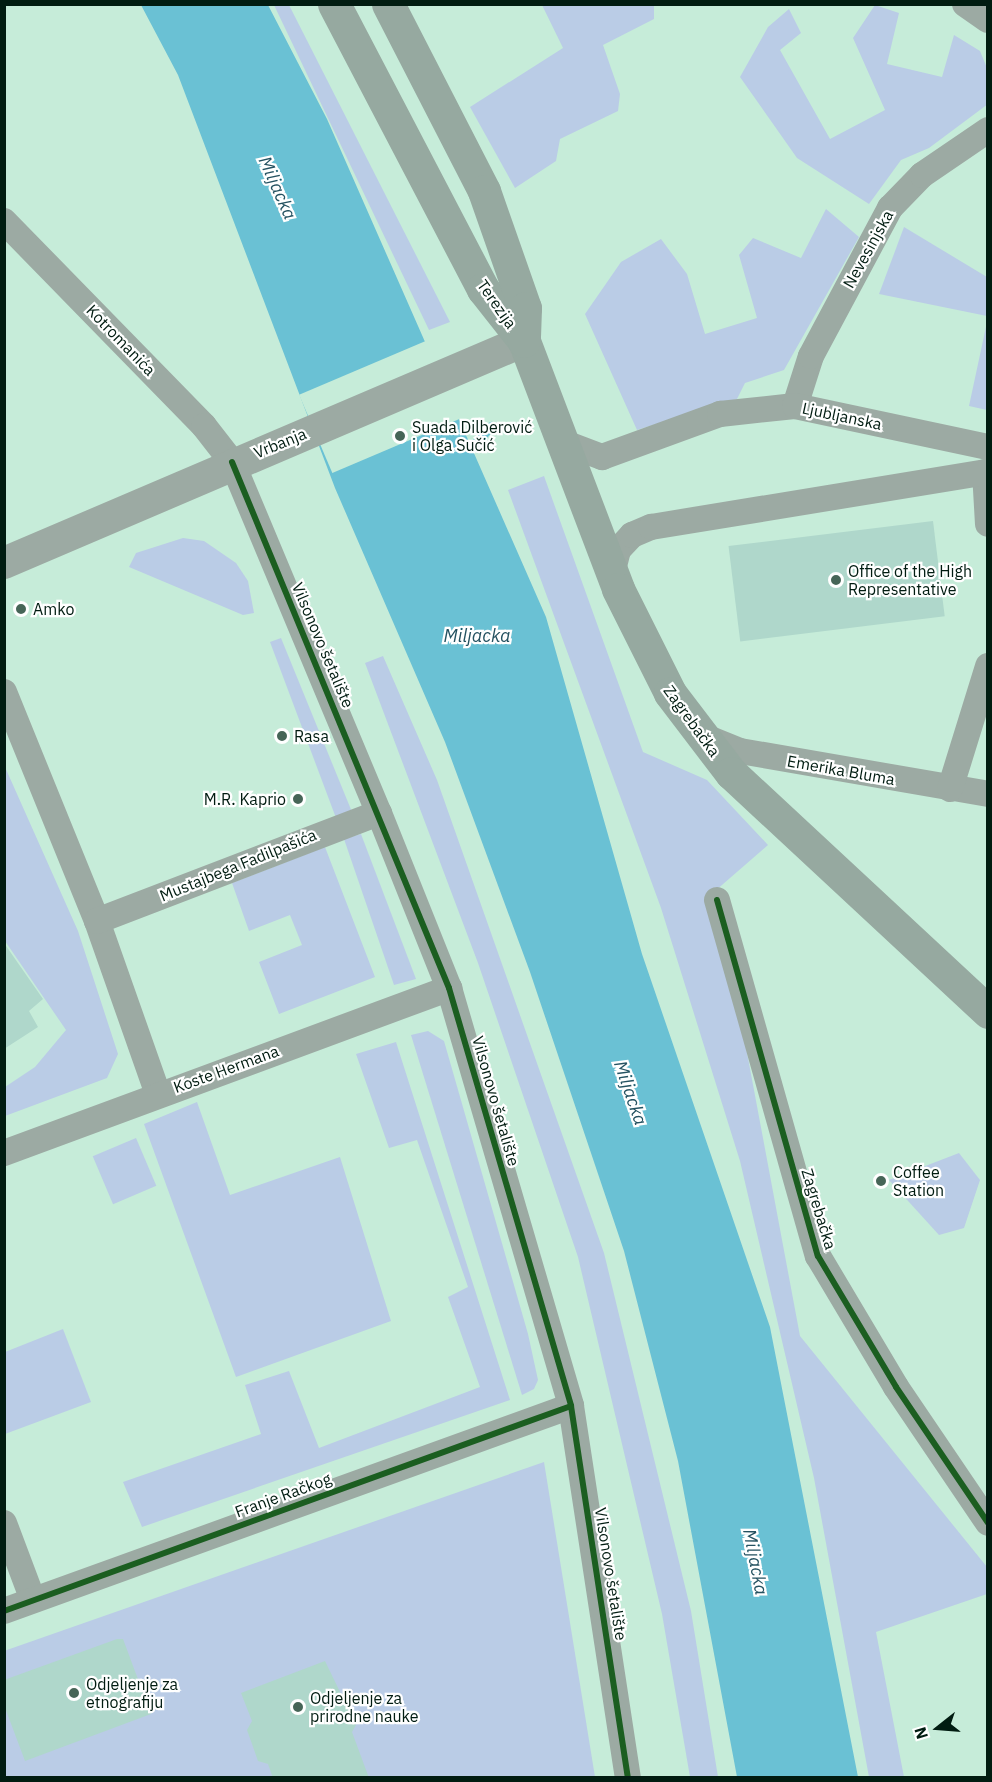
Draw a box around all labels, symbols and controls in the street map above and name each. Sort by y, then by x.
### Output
water label: Miljacka [254,153,300,223]
street label: Nevesinjska [839,207,897,291]
street label: Terezija [473,276,521,332]
street label: Kotromanića [82,301,160,379]
street label: Ljubljanska [800,398,884,434]
place label: Suada Dilberović i Olga Sučić [412,417,532,455]
street label: Vrbanja [251,424,309,462]
marker: Suada Dilberović i Olga Sučić [393,429,407,443]
place label: Office of the High Representative [848,561,972,599]
marker: Office of the High Representative [829,573,843,587]
street label: Vilsonovo šetalište [288,579,358,711]
place label: Amko [33,599,74,619]
marker: Amko [14,602,28,616]
water label: Miljacka [444,625,510,647]
street label: Zagrebačka [660,682,724,760]
place label: Rasa [294,726,329,746]
marker: Rasa [275,729,289,743]
street label: Emerika Bluma [786,751,896,789]
place label: M.R. Kaprio [204,789,286,809]
marker: M.R. Kaprio [291,792,305,806]
street label: Mustajbega Fadilpašića [157,825,319,905]
street label: Vilsonovo šetalište [468,1034,524,1168]
street label: Koste Hermana [171,1041,281,1097]
water label: Miljacka [609,1058,651,1128]
place label: Coffee Station [893,1162,944,1200]
street label: Zagrebačka [798,1166,840,1252]
marker: Coffee Station [874,1174,888,1188]
street label: Franje Račkog [232,1469,334,1521]
street label: Vilsonovo šetalište [591,1506,631,1642]
water label: Miljacka [738,1527,772,1597]
place label: Odjeljenje za etnografiju [86,1674,178,1712]
marker: Odjeljenje za etnografiju [67,1686,81,1700]
place label: Odjeljenje za prirodne nauke [310,1688,418,1726]
north arrow [908,1698,968,1758]
marker: Odjeljenje za prirodne nauke [291,1700,305,1714]
text: N [910,1725,932,1742]

